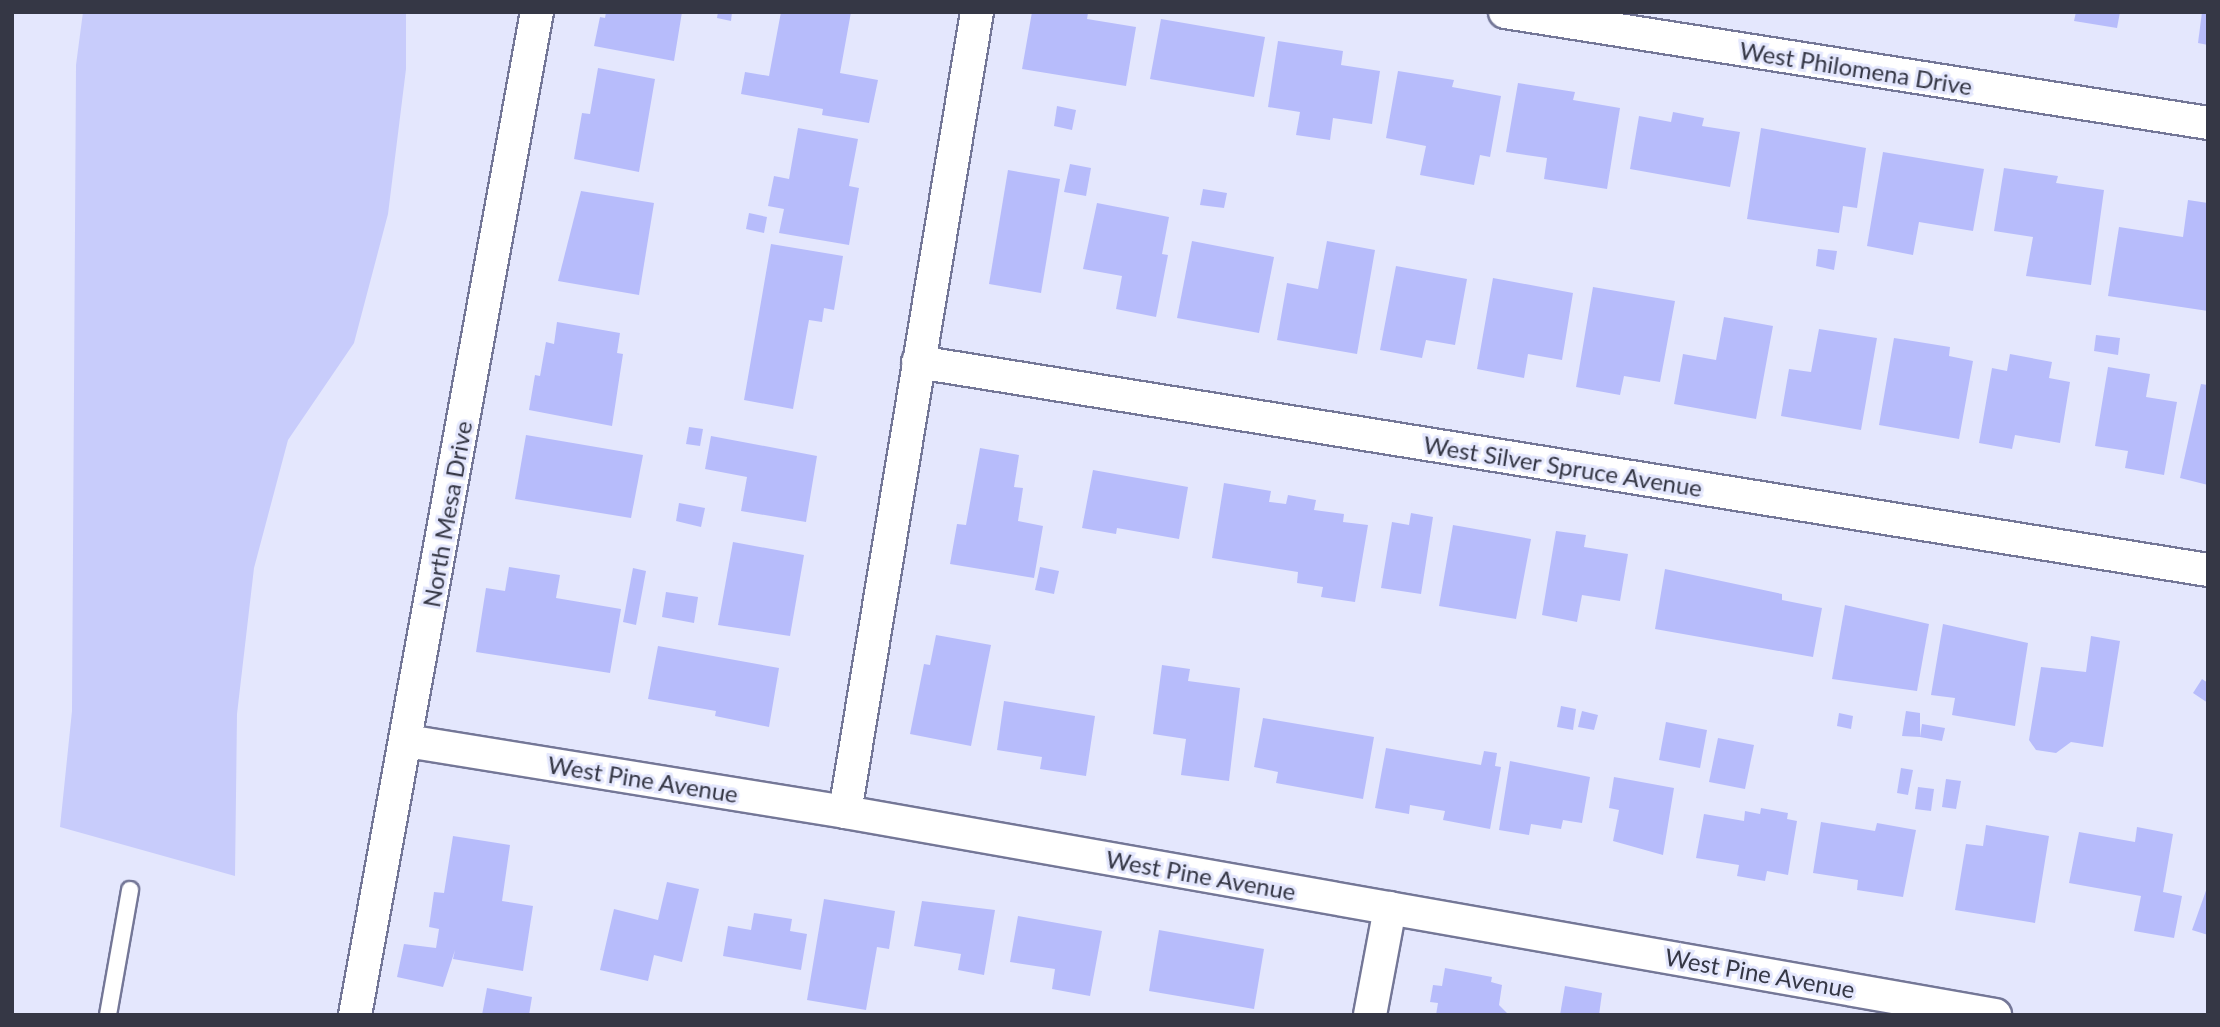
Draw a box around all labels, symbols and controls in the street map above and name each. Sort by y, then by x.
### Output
street label: West Philomena Drive [1738,35,1974,101]
street label: North Mesa Drive [416,419,478,609]
street label: West Silver Spruce Avenue [1421,430,1705,502]
street label: West Pine Avenue [545,750,741,808]
street label: West Pine Avenue [1103,844,1299,906]
street label: West Pine Avenue [1662,942,1858,1004]

